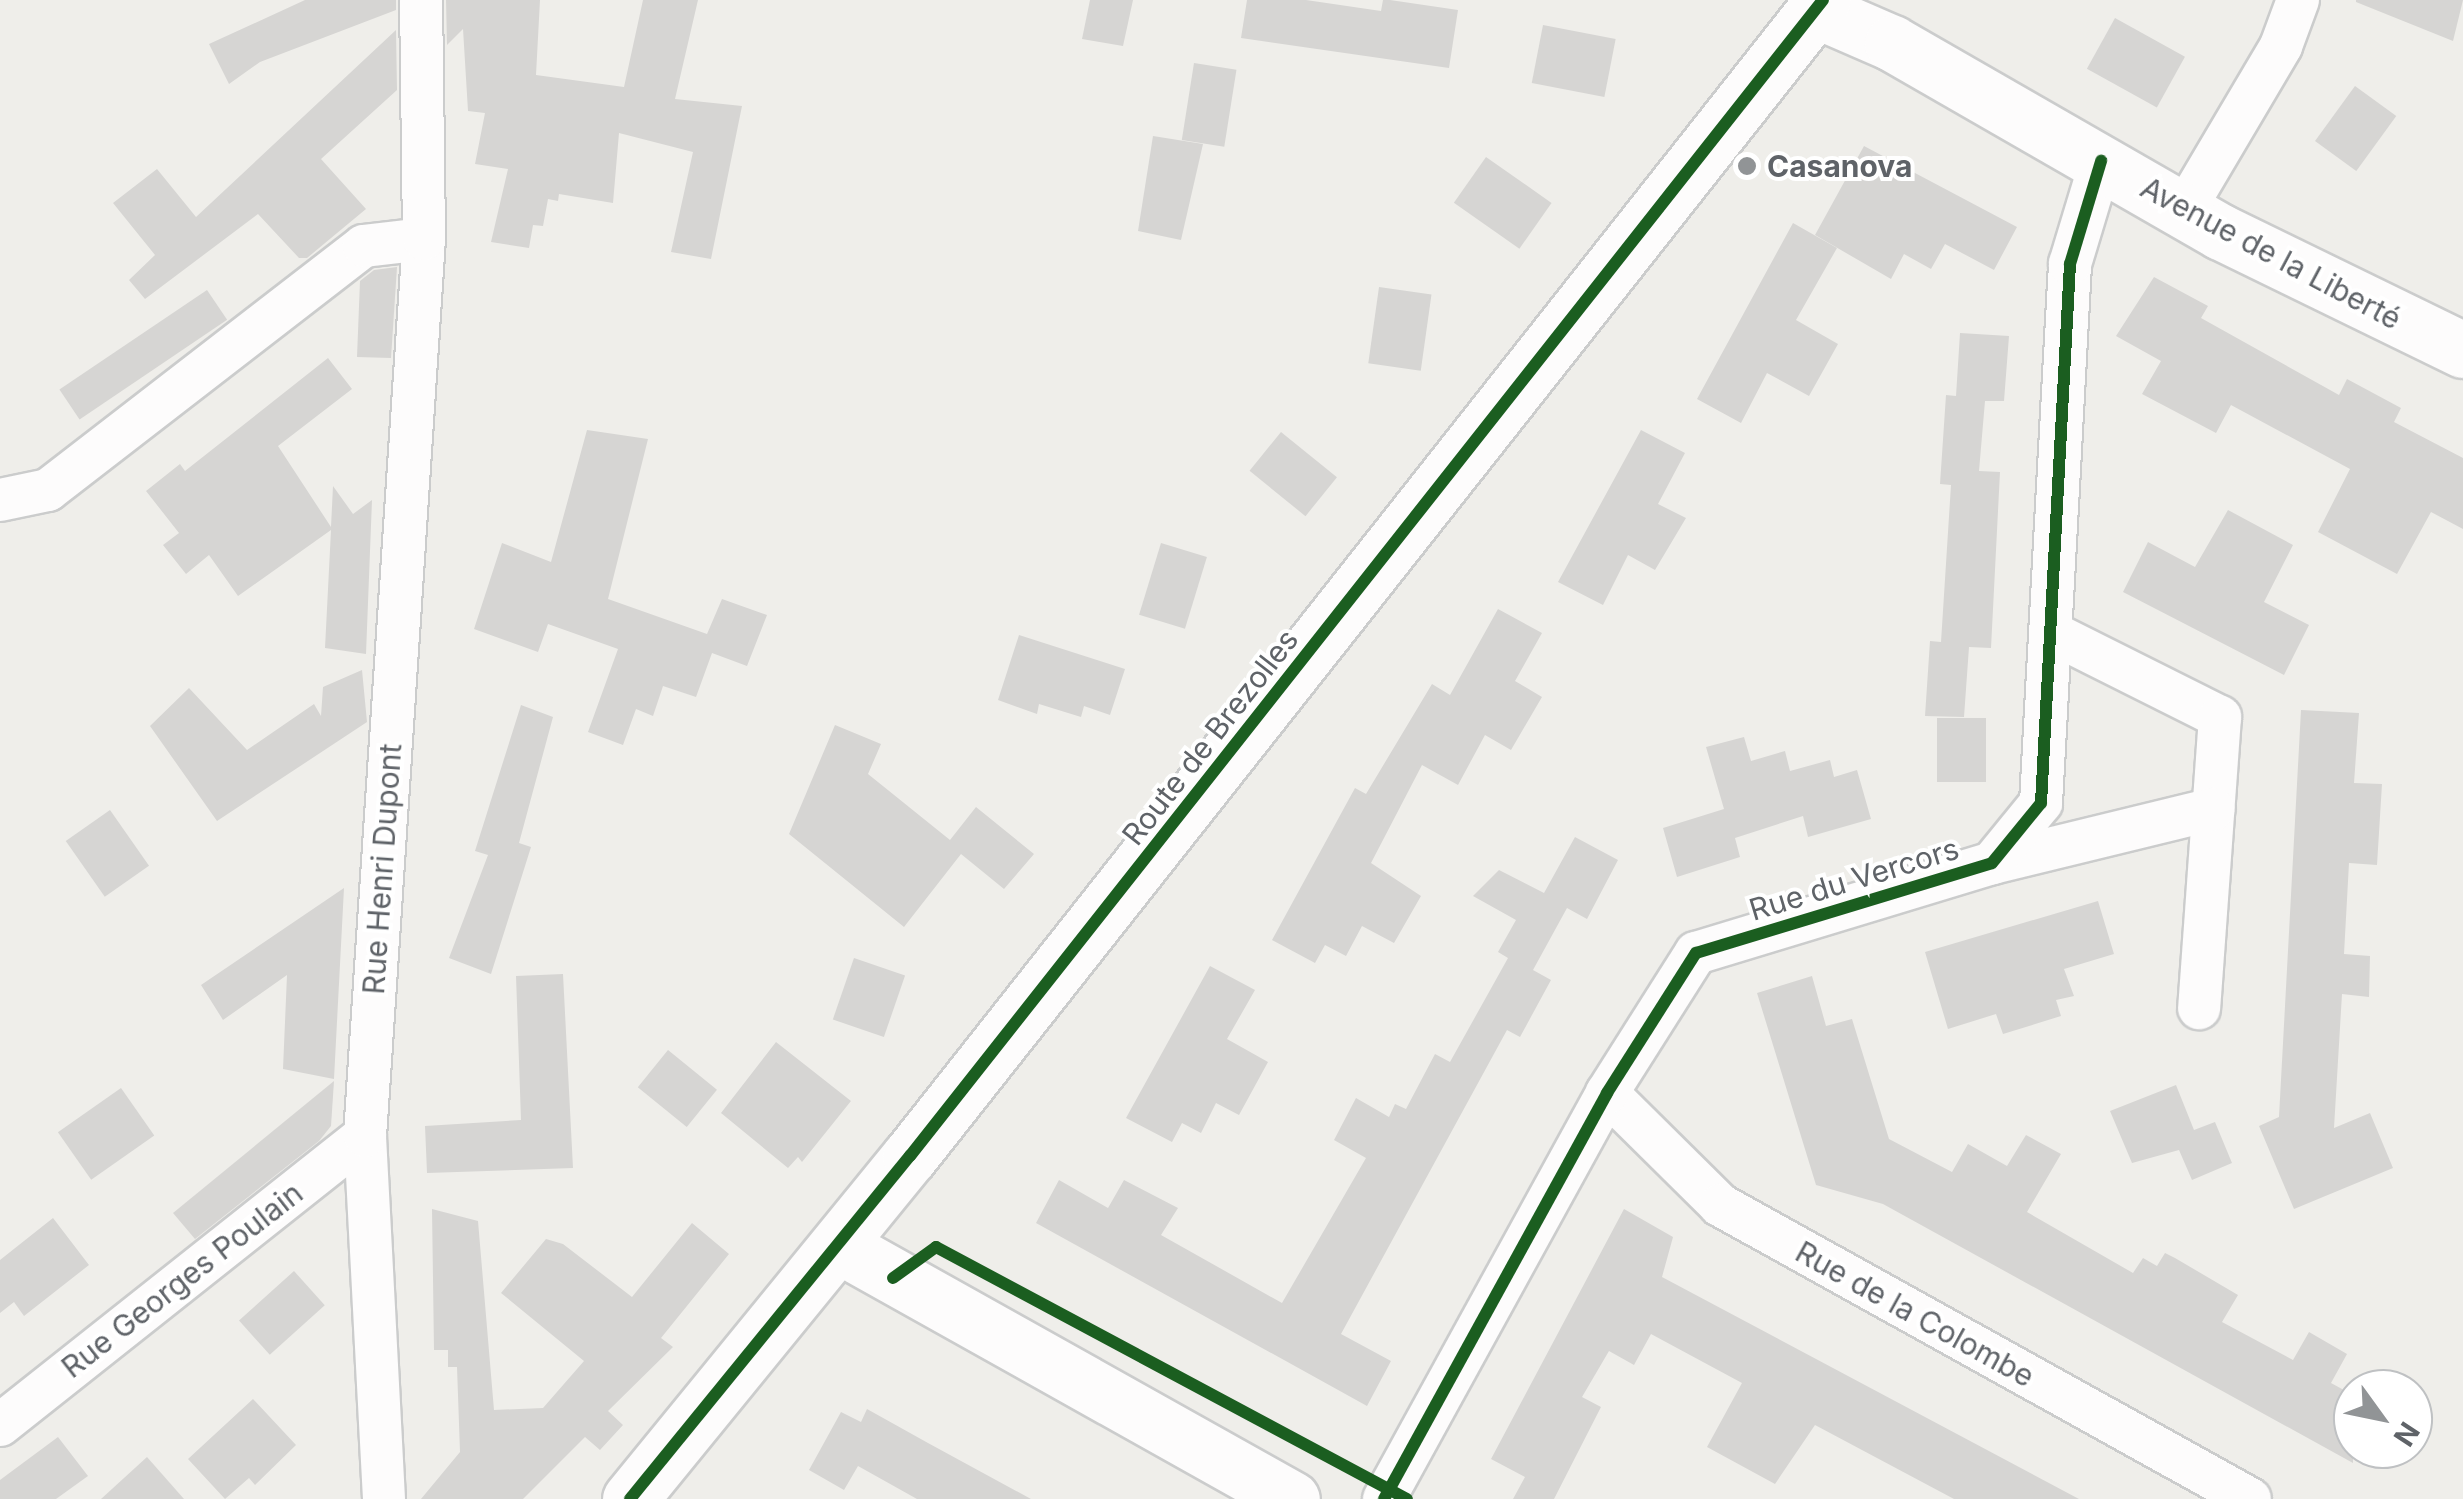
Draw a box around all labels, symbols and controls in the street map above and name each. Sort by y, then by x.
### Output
place label: Casanova [1767,148,1912,184]
marker: Casanova [1736,155,1758,177]
street label: Avenue de la Liberté [2135,169,2407,337]
street label: Route de Brezolles [1115,622,1305,852]
street label: Rue Henri Dupont [355,742,409,996]
street label: Rue du Vercors [1745,830,1963,928]
street label: Rue Georges Poulain [54,1175,310,1385]
street label: Rue de la Colombe [1789,1234,2041,1394]
north arrow [2333,1369,2433,1469]
text: N [2386,1416,2427,1452]

